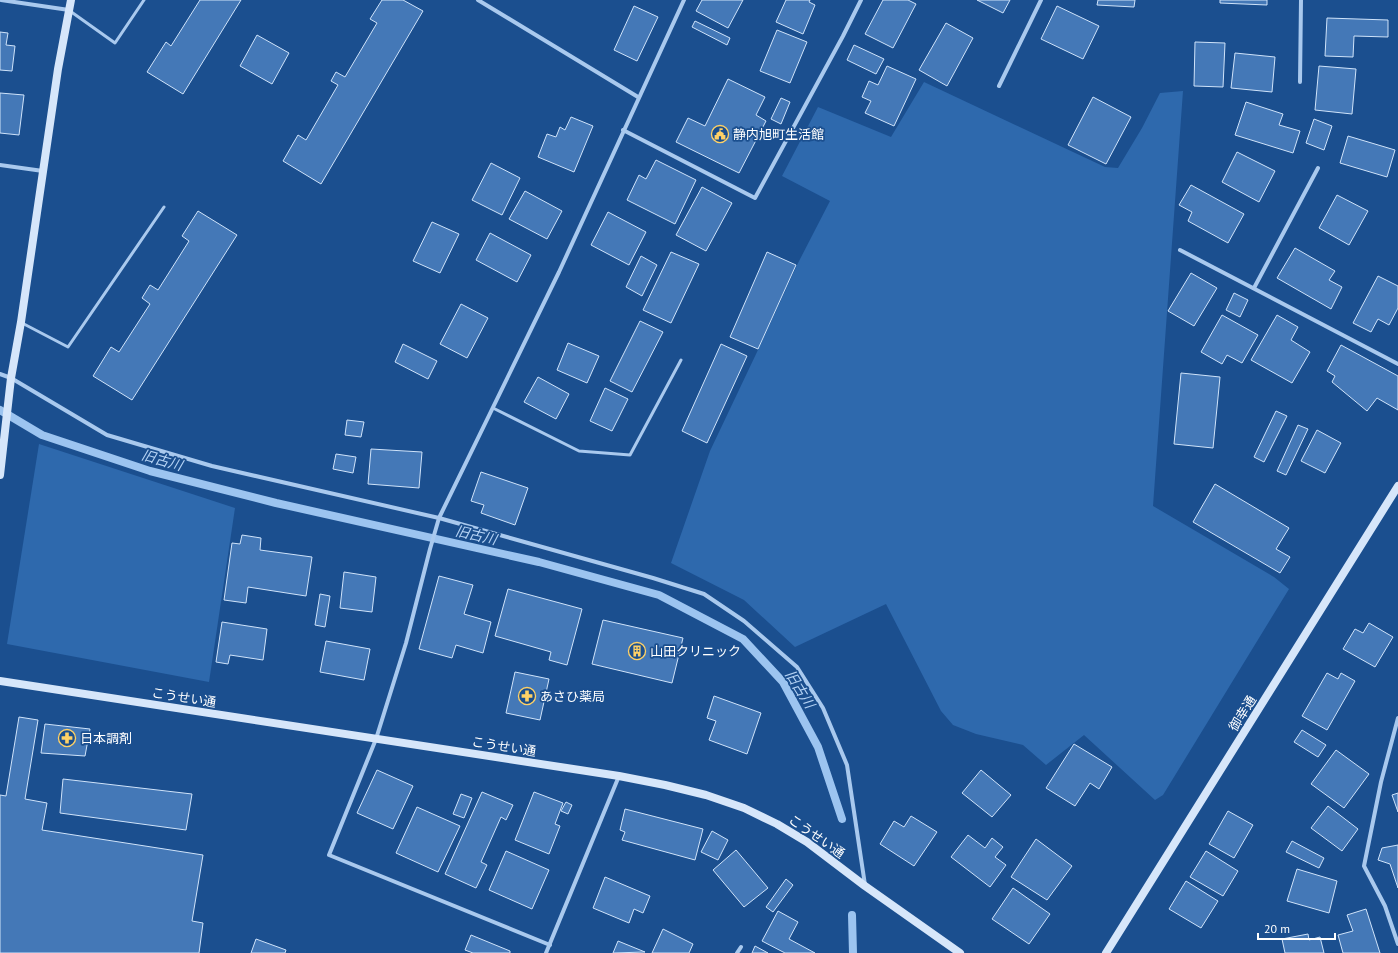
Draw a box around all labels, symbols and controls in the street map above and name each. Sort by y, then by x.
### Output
public building icon: 静内旭町生活館 [710,124,730,144]
place label: 静内旭町生活館 [733,126,824,143]
water label: 旧古川 [139,446,187,475]
water label: 旧古川 [454,522,500,549]
building icon: 山田クリニック [627,641,647,661]
place label: 山田クリニック [650,643,741,660]
water label: 旧古川 [781,666,820,713]
street label: こうせい通 [150,684,217,711]
pharmacy icon: あさひ薬局 [517,686,537,706]
place label: あさひ薬局 [540,688,605,705]
street label: 御幸通 [1225,692,1260,734]
pharmacy icon: 日本調剤 [57,728,77,748]
place label: 日本調剤 [80,730,132,747]
street label: こうせい通 [470,733,537,760]
street label: こうせい通 [785,811,848,862]
scale bar [1258,915,1335,941]
text: 20 m [1264,921,1290,936]

